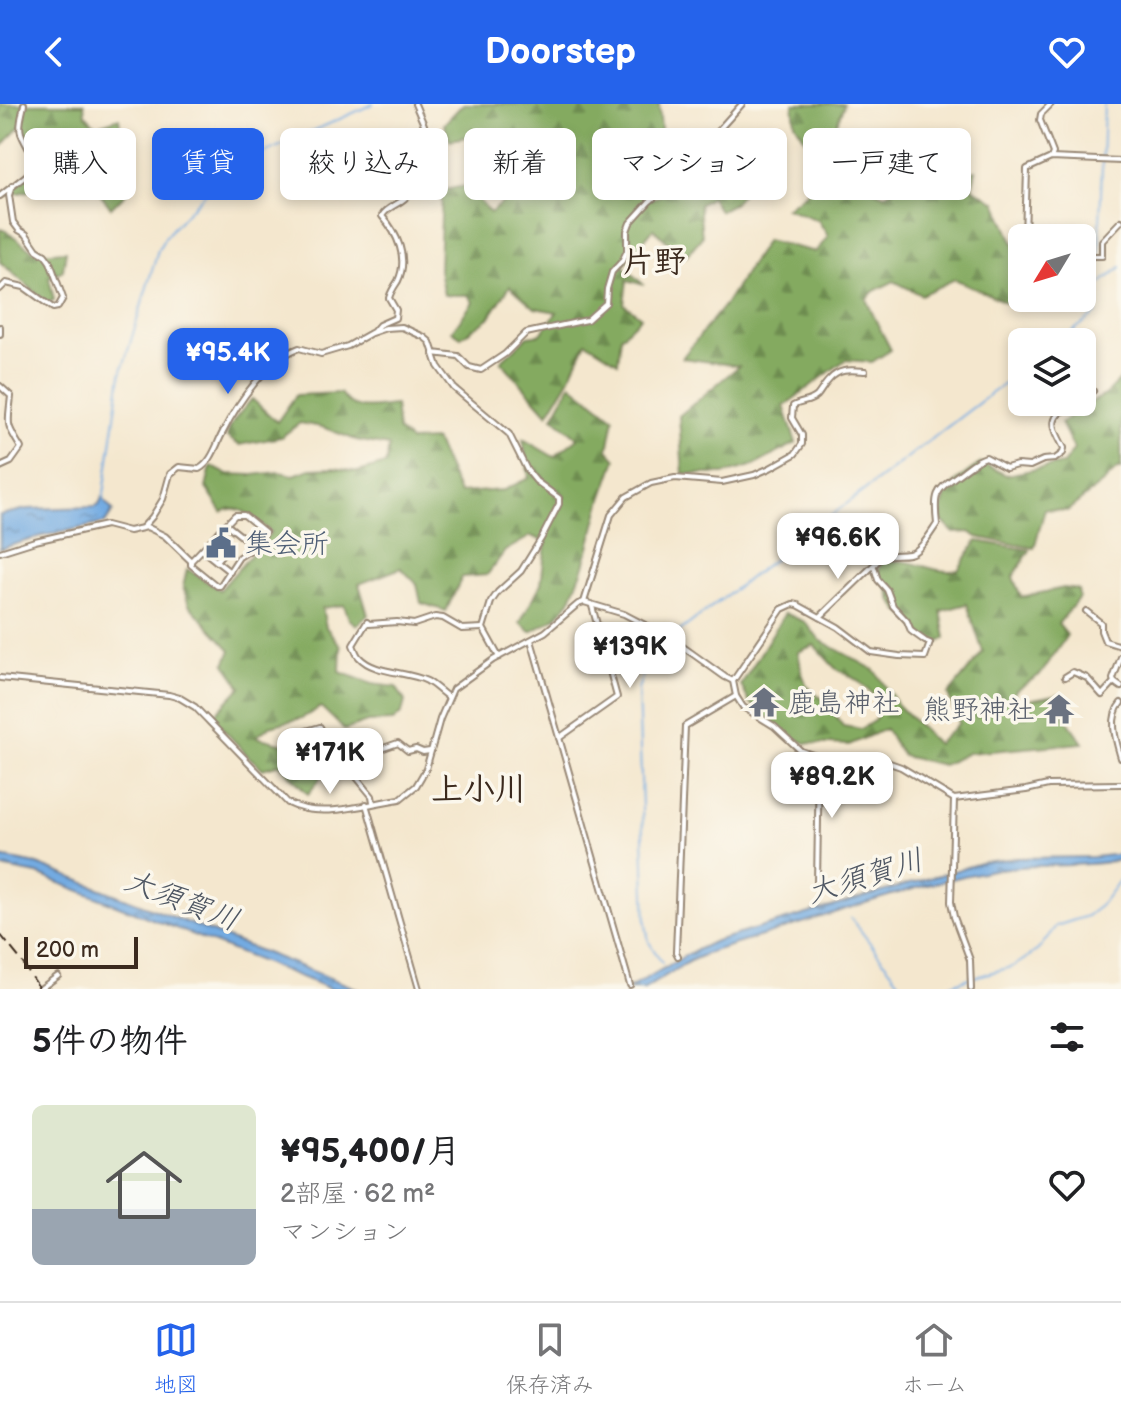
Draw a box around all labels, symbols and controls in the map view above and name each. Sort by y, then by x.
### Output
icon: back [32,30,76,74]
icon: heart [1045,30,1089,74]
text: Doorstep [485,31,636,74]
chip: 購入 [24,128,136,200]
chip: 賃貸 [152,128,264,200]
chip: 絞り込み [280,128,448,200]
chip: 新着 [464,128,576,200]
chip: マンション [592,128,787,200]
chip: 一戸建て [803,128,971,200]
north arrow [1008,224,1096,312]
map controls [1008,224,1096,416]
district label: 片野 [622,243,686,282]
pin: ¥95.4K [163,328,293,396]
button: layers [1008,328,1096,416]
text: ¥95.4K [186,338,270,369]
pin: ¥96.6K [773,513,903,581]
text: ¥96.6K [795,523,881,554]
public building icon: 集会所 [204,526,238,560]
place label: 集会所 [245,528,329,561]
pin: ¥139K [574,622,686,690]
text: ¥139K [592,632,668,663]
temple icon: 鹿島神社 [747,685,781,719]
place label: 鹿島神社 [788,687,900,720]
temple icon: 熊野神社 [1042,692,1076,726]
place label: 熊野神社 [923,694,1035,727]
pin: ¥171K [274,728,386,796]
text: ¥171K [295,738,365,769]
pin: ¥89.2K [767,752,897,820]
text: ¥89.2K [789,762,875,793]
district label: 上小川 [431,771,527,810]
water label: 大須賀川 [803,842,928,912]
water label: 大須賀川 [119,863,244,939]
scale bar [24,933,138,969]
text: 200 m [36,937,99,964]
icon: filters [1045,1015,1089,1059]
text: 5件の物件 [32,1021,188,1062]
text: ¥95,400/月 [280,1131,461,1172]
icon: home [96,1137,192,1233]
icon: heart [1045,1163,1089,1207]
text: 2部屋 · 62 m² [280,1179,435,1210]
text: マンション [280,1217,409,1248]
tab: 地図 [154,1318,198,1399]
tab: 保存済み [506,1318,594,1399]
tab: ホーム [902,1318,967,1399]

